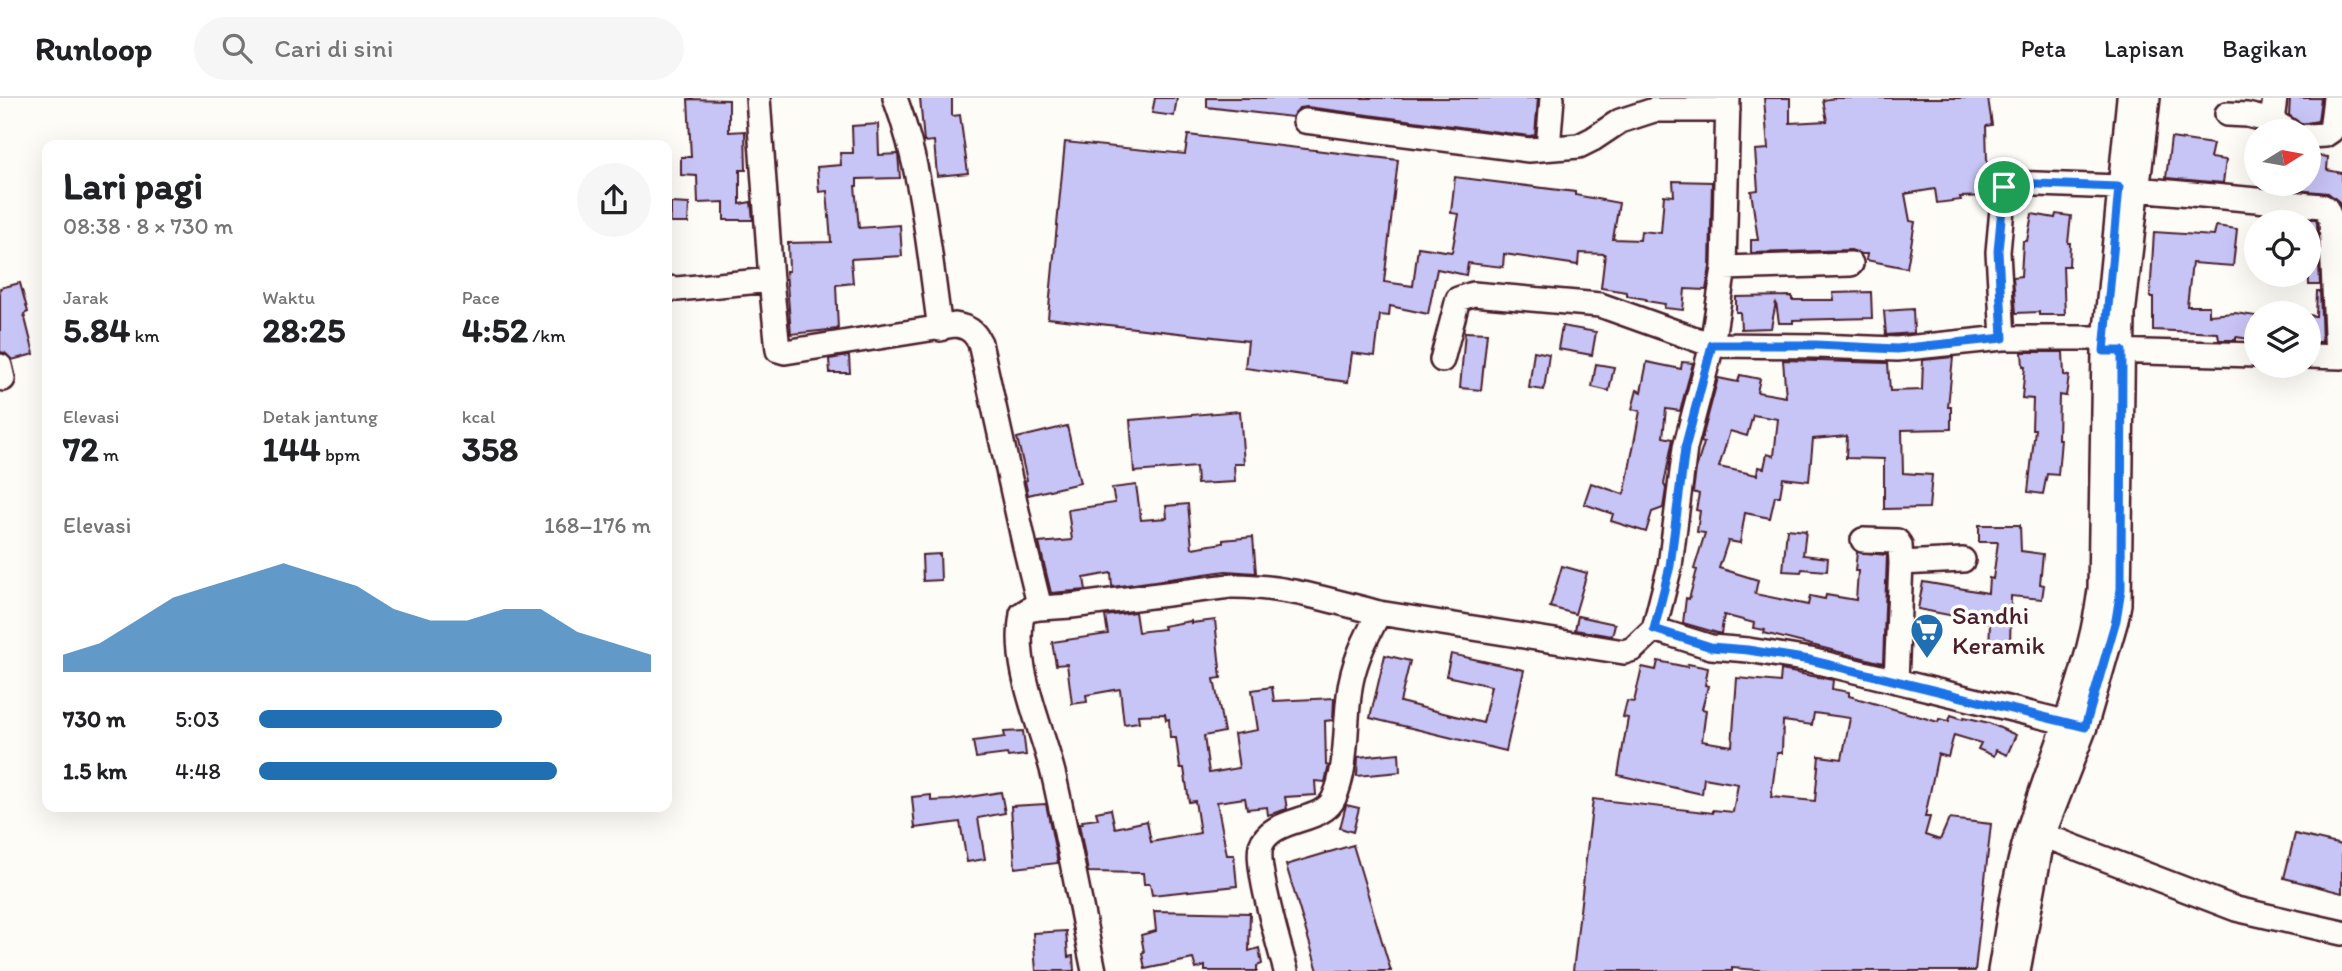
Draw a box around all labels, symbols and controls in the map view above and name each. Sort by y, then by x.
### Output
search box [194,17,684,80]
text: Runloop [35,29,152,68]
icon: search [218,29,256,67]
text: Cari di sini [274,32,393,64]
text: Peta [2021,34,2066,63]
text: Lapisan [2104,34,2184,63]
text: Bagikan [2222,34,2307,63]
north arrow [2244,119,2320,196]
map controls [2244,119,2321,378]
pin [1974,157,2034,217]
text: Lari pagi [63,163,203,209]
button: share [577,163,651,237]
icon: arrive [1985,168,2023,206]
button: locate [2244,210,2321,287]
text: 08:38 · 8 × 730 m [63,212,233,240]
text: Jarak [63,286,108,309]
text: Waktu [262,286,315,309]
text: Pace [462,286,500,309]
button: layers [2244,301,2321,378]
text: 5.84 [63,309,130,351]
text: 28:25 [262,309,345,351]
text: 4:52 [462,309,528,351]
text: km [130,324,160,347]
text: /km [528,324,565,347]
text: Elevasi [63,405,119,428]
text: Detak jantung [262,405,378,428]
text: kcal [462,405,495,428]
text: 72 [63,428,99,470]
text: 144 [262,428,321,470]
text: 358 [462,428,518,470]
text: m [99,443,119,466]
text: bpm [321,443,360,466]
text: Elevasi [63,511,131,539]
text: 168–176 m [544,511,651,539]
place label: Sandhi Keramik [1952,599,2046,661]
supermarket icon: Sandhi Keramik [1908,611,1946,660]
text: 730 m [63,705,126,733]
text: 5:03 [175,705,219,733]
text: 1.5 km [63,757,127,785]
text: 4:48 [175,757,221,785]

